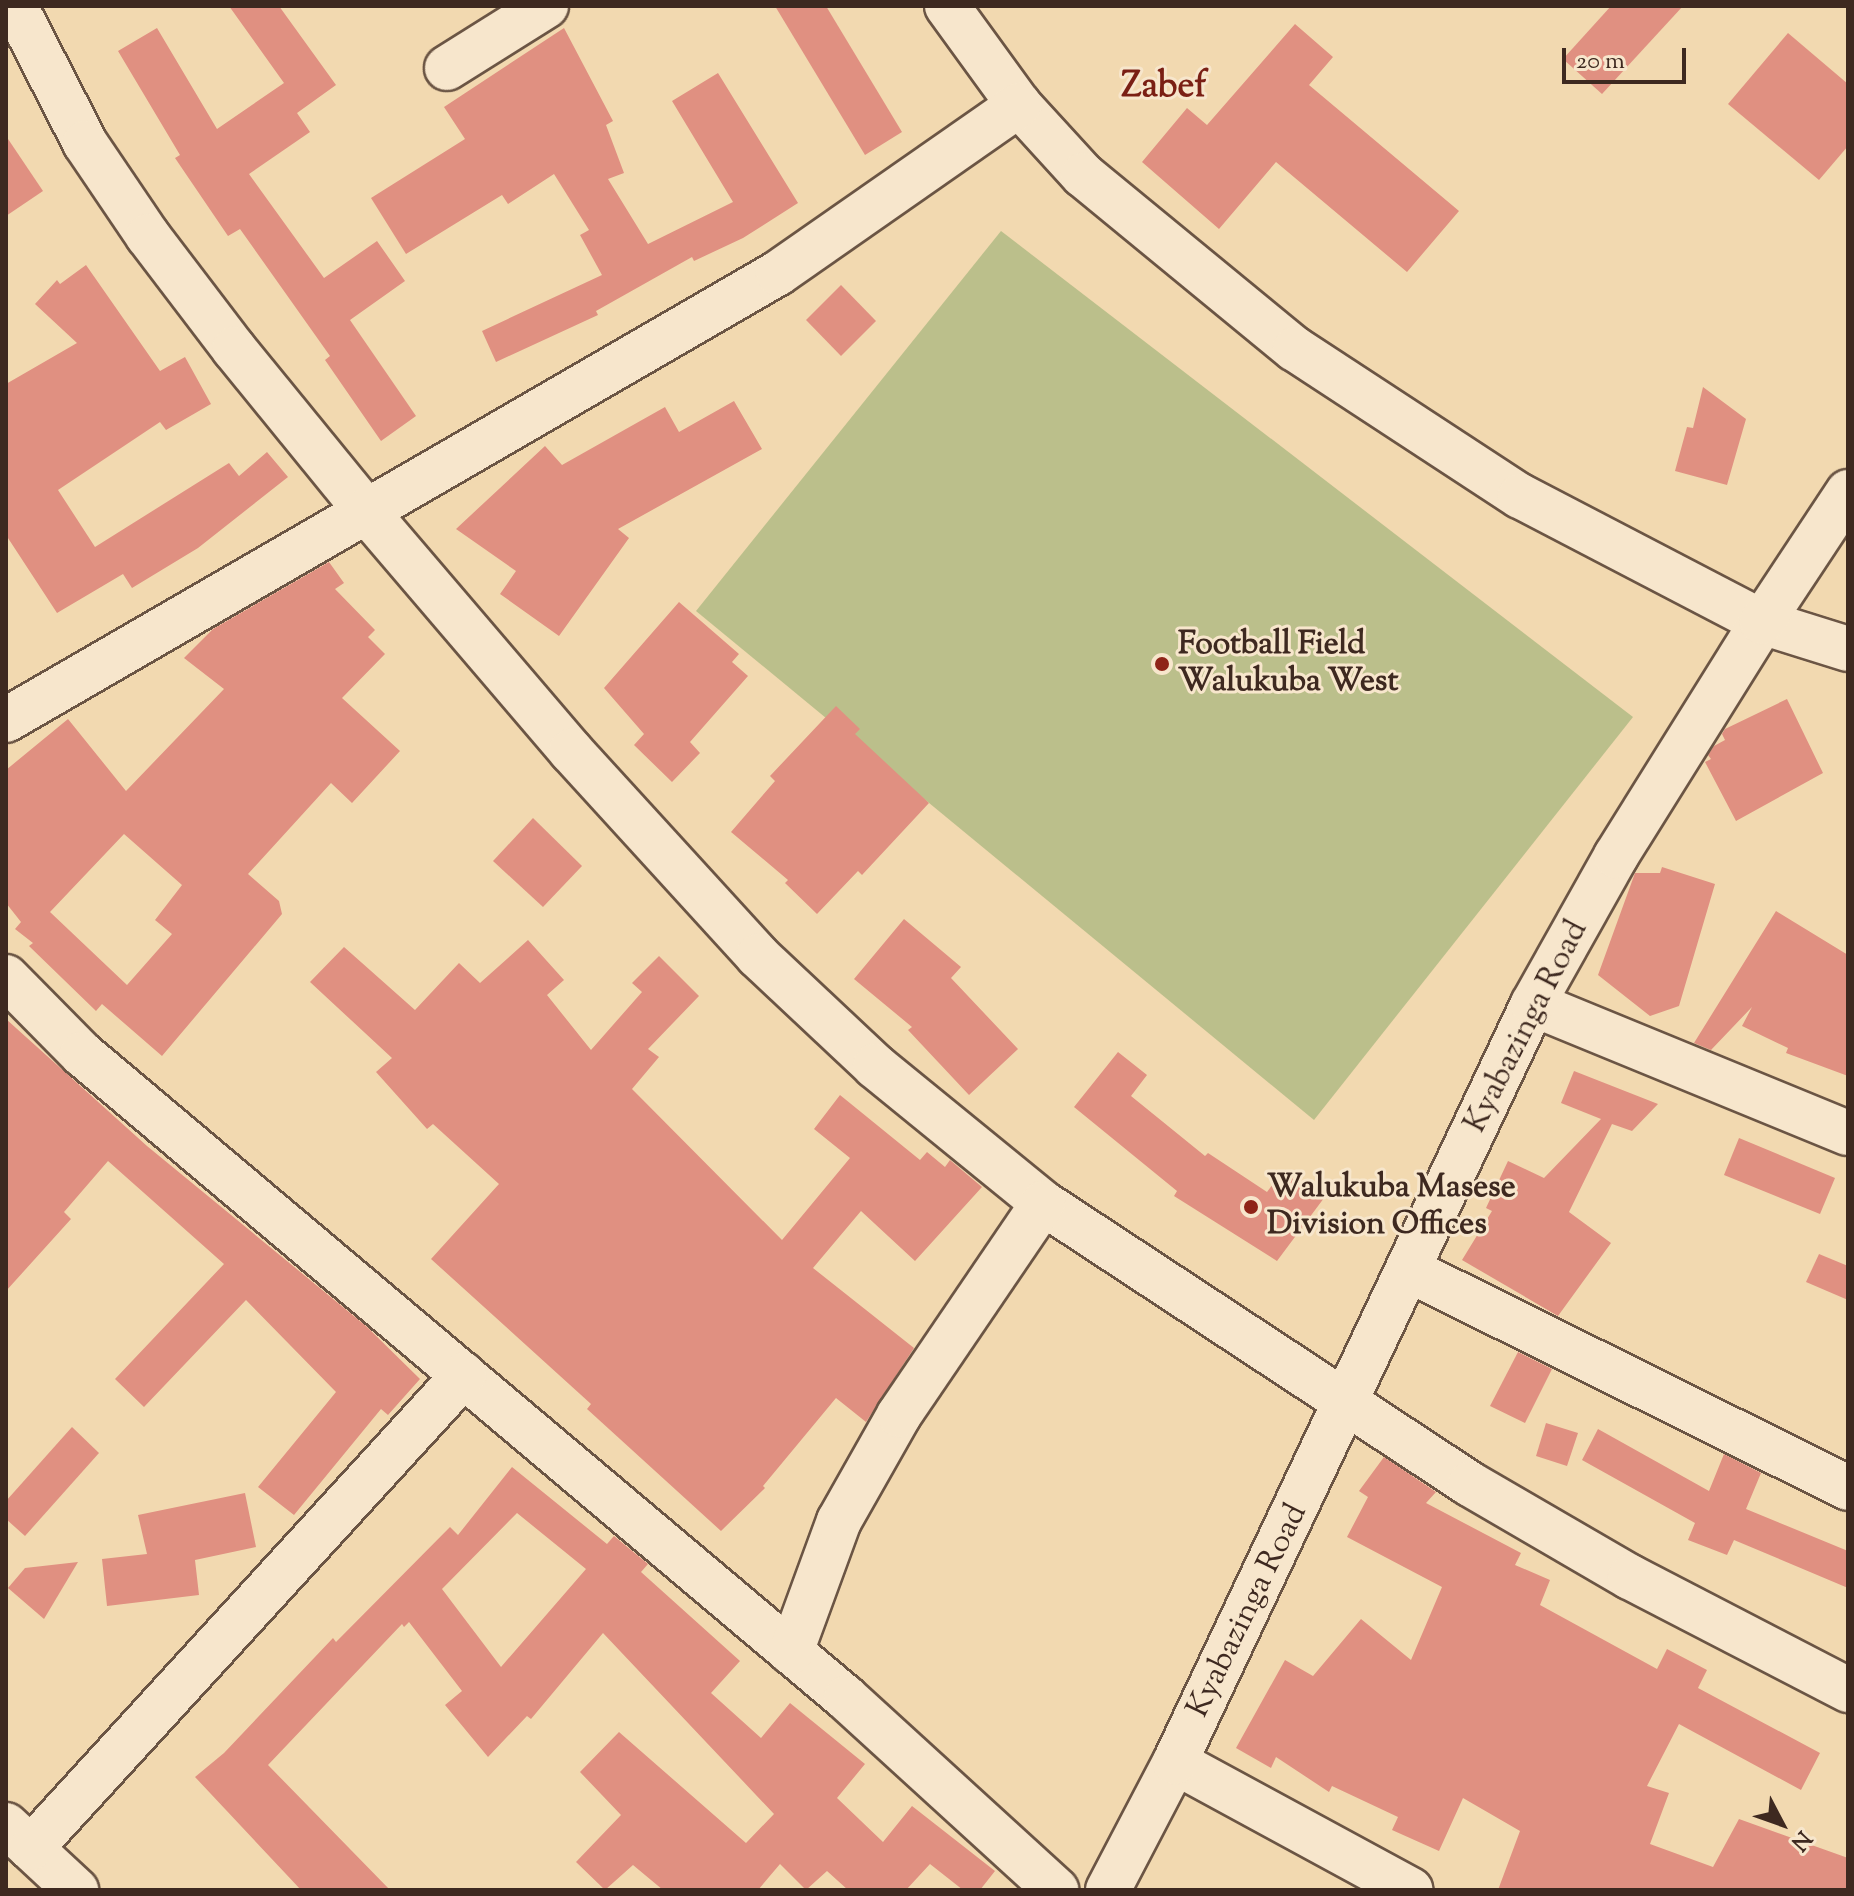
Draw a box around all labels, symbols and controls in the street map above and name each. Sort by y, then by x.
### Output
scale bar [1566,32,1690,82]
text: 20 m [1576,45,1625,79]
district label: Zabef [1121,66,1207,110]
place label: Football Field Walukuba West [1178,627,1398,702]
marker: Football Field Walukuba West [1153,655,1171,673]
street label: Kyabazinga Road [1457,914,1597,1140]
place label: Walukuba Masese Division Offices [1267,1170,1516,1245]
marker: Walukuba Masese Division Offices [1242,1198,1260,1216]
street label: Kyabazinga Road [1180,1498,1316,1724]
north arrow [1742,1784,1822,1864]
text: N [1782,1823,1818,1857]

